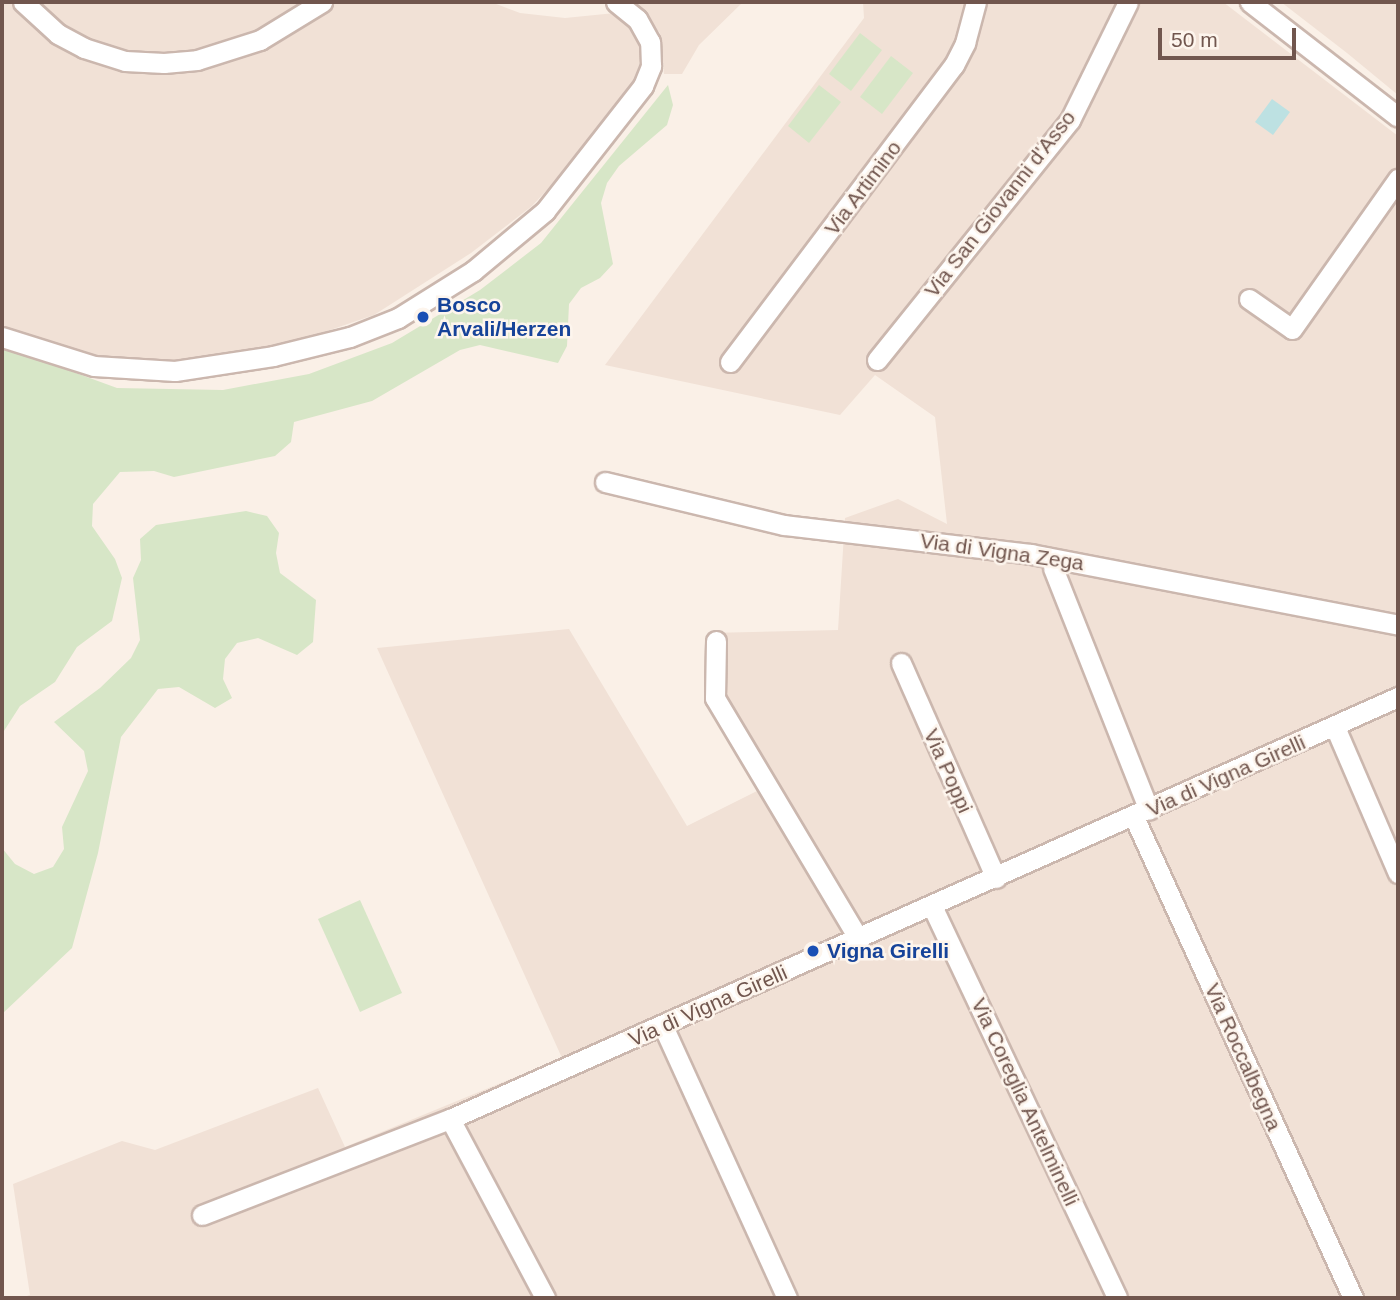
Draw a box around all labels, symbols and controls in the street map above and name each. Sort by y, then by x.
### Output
scale bar [1162,14,1300,58]
text: 50 m [1171,28,1218,51]
street label: Via San Giovanni d'Asso [919,106,1081,302]
street label: Via Artimino [819,135,907,241]
place label: Bosco Arvali/Herzen [437,292,571,342]
marker: Bosco Arvali/Herzen [415,309,431,325]
street label: Via di Vigna Zega [919,528,1085,576]
street label: Via Poppi [918,725,978,817]
street label: Via di Vigna Girelli [1143,730,1309,822]
place label: Vigna Girelli [827,938,949,964]
marker: Vigna Girelli [805,943,821,959]
street label: Via di Vigna Girelli [625,960,791,1052]
street label: Via Roccalbegna [1199,980,1287,1134]
street label: Via Coreglia Antelminelli [966,994,1084,1210]

